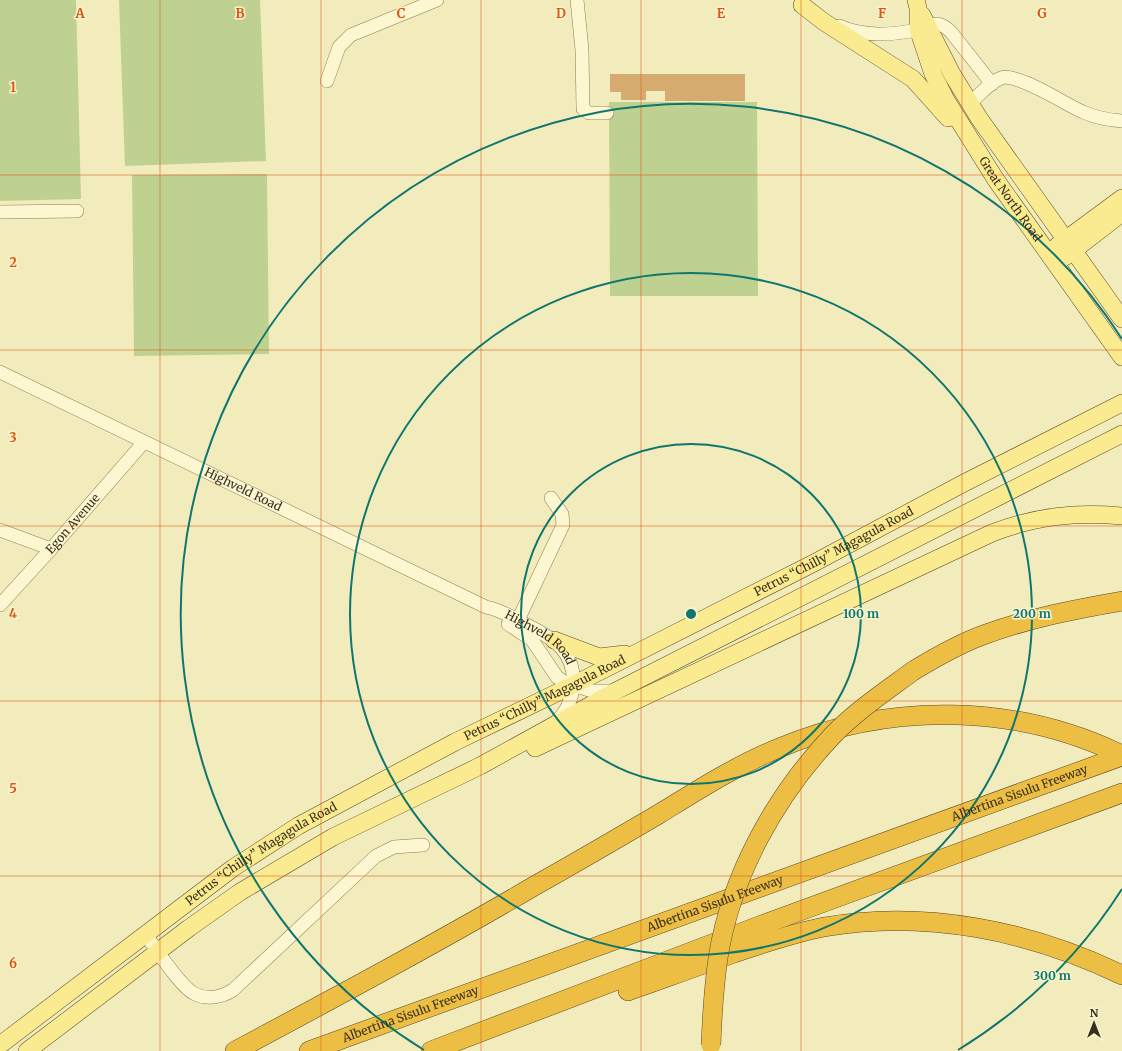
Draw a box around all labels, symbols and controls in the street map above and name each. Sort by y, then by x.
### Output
text: A [74,5,85,22]
text: B [235,5,245,22]
text: C [397,5,406,22]
text: D [556,5,566,22]
text: E [717,5,726,22]
text: F [878,5,886,22]
text: G [1037,5,1047,22]
text: 1 [10,79,16,96]
street label: Great North Road [976,154,1045,244]
text: 2 [9,254,17,271]
text: 3 [9,429,17,446]
street label: Highveld Road [202,464,284,514]
street label: Egon Avenue [42,490,103,557]
street label: Petrus “Chilly” Magagula Road [751,503,916,599]
text: 4 [9,605,18,622]
text: 100 m [843,606,879,621]
text: 200 m [1013,606,1051,621]
street label: Highveld Road [503,607,578,667]
centre of rings [684,607,698,621]
street label: Petrus “Chilly” Magagula Road [461,652,628,744]
street label: Albertina Sisulu Freeway [948,761,1090,825]
text: 5 [9,780,17,797]
street label: Petrus “Chilly” Magagula Road [182,799,339,908]
street label: Albertina Sisulu Freeway [644,872,785,935]
text: 6 [9,955,17,972]
text: 300 m [1033,968,1071,983]
street label: Albertina Sisulu Freeway [339,982,481,1046]
north arrow [1074,1003,1114,1043]
text: N [1090,1006,1099,1020]

